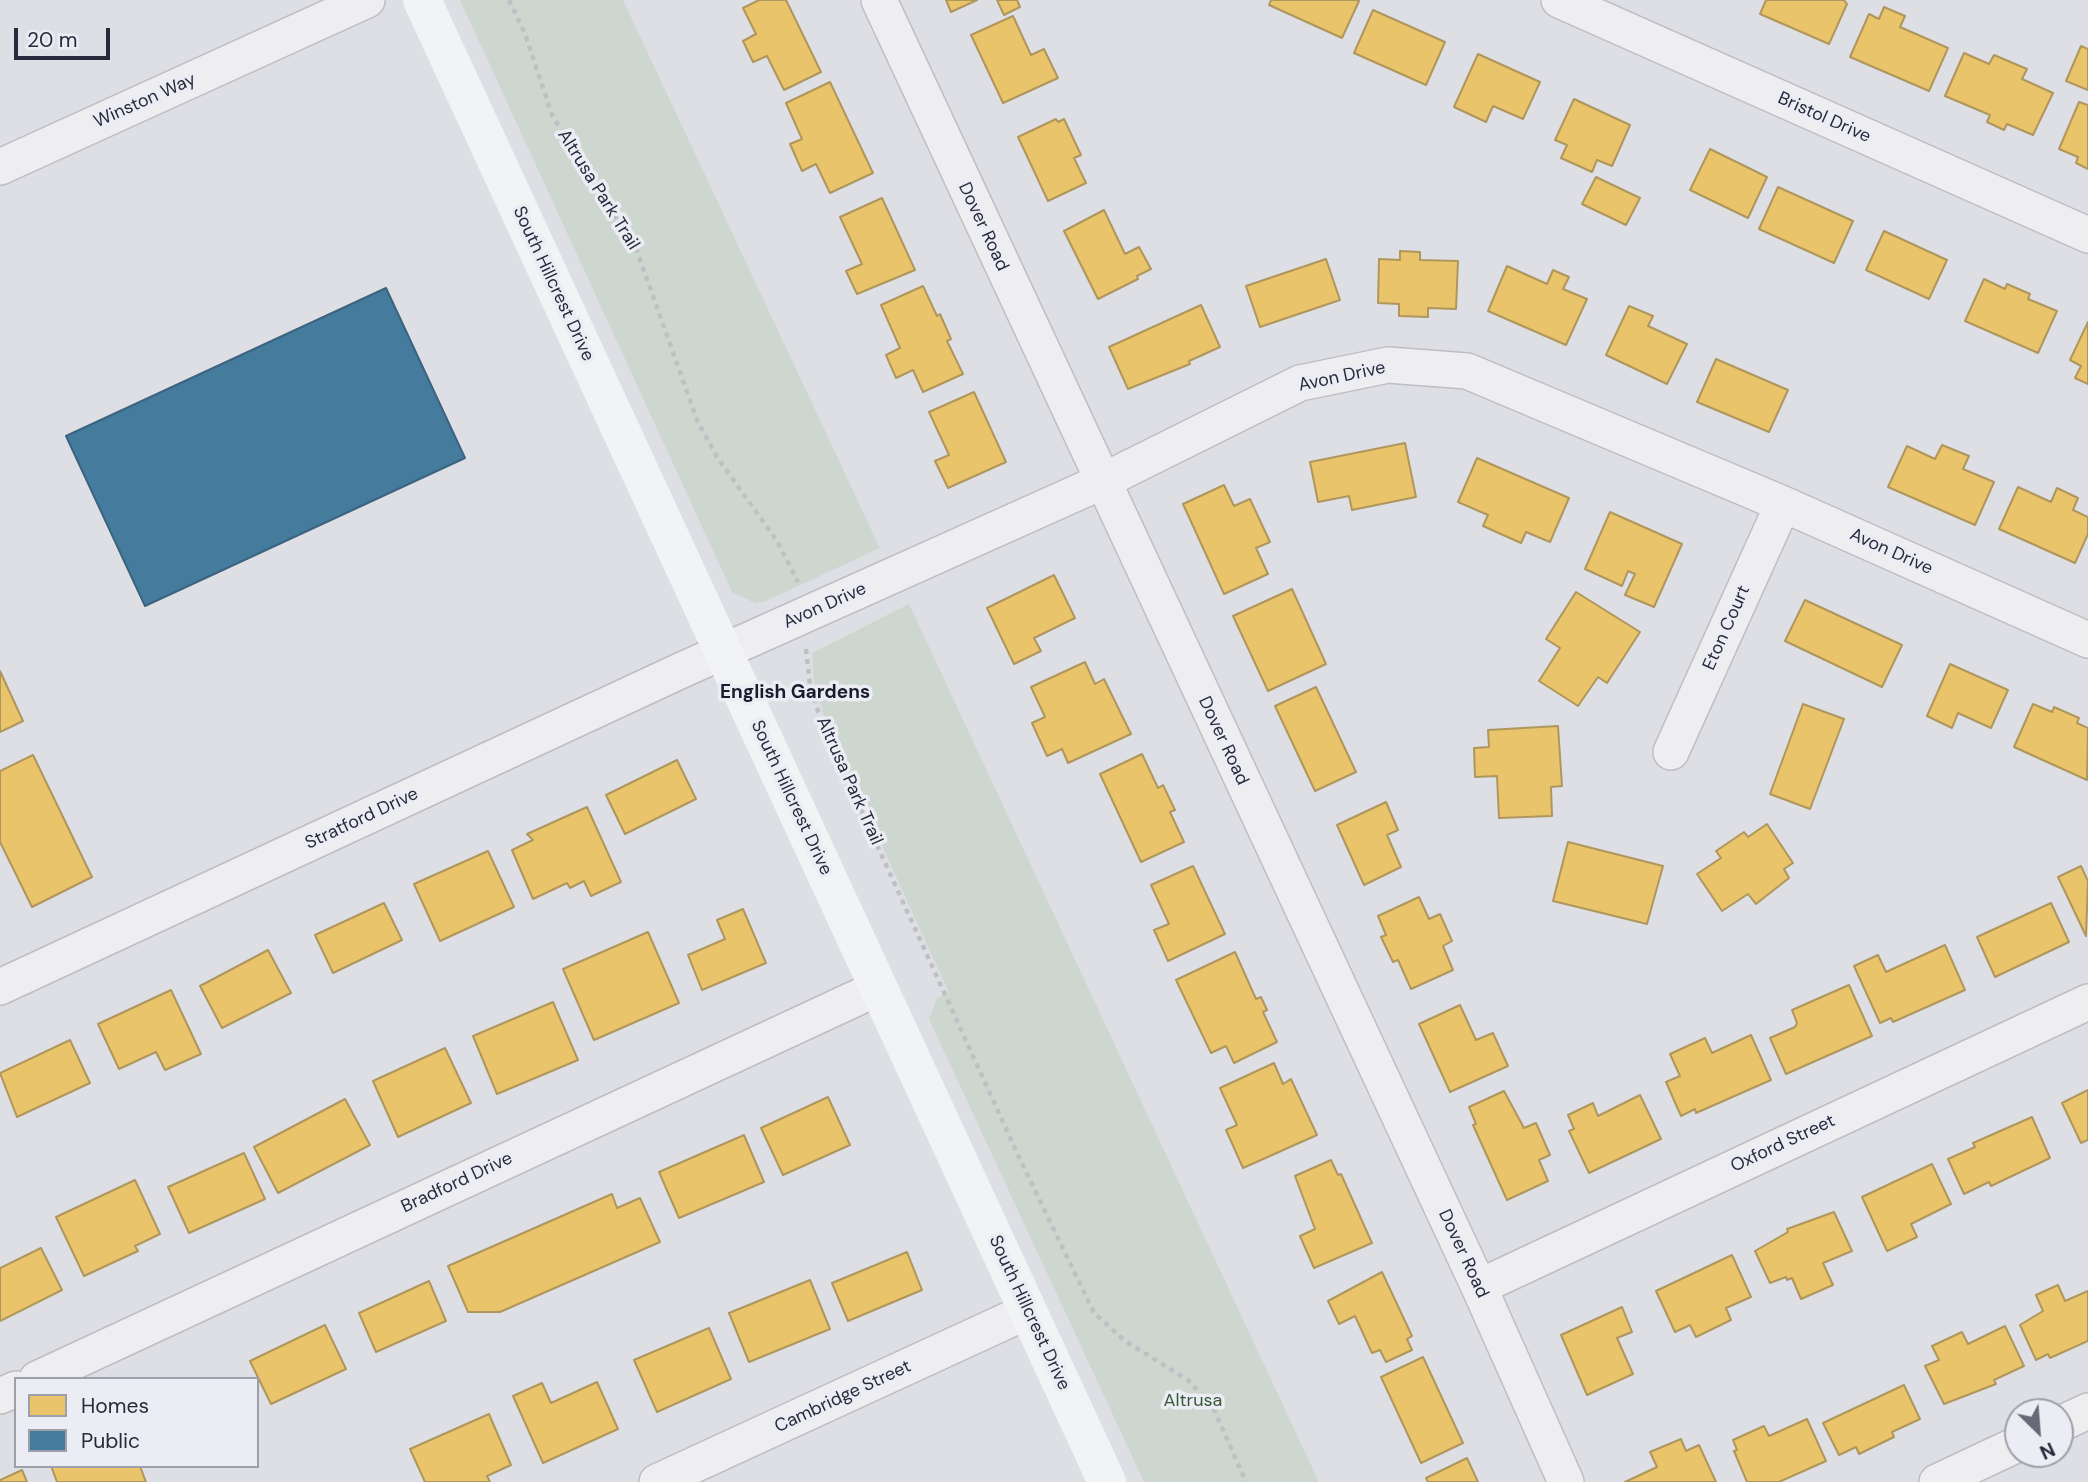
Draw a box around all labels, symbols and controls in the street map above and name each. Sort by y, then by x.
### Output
scale bar [18,14,114,58]
text: 20 m [27,26,78,54]
street label: Winston Way [91,69,199,133]
street label: Bristol Drive [1774,88,1874,148]
street label: Altrusa Park Trail [552,126,644,254]
street label: Dover Road [953,179,1013,275]
street label: South Hillcrest Drive [508,203,598,365]
street label: Avon Drive [1296,357,1388,397]
street label: Avon Drive [1846,524,1936,580]
street label: Avon Drive [780,578,870,634]
street label: Eton Court [1699,582,1755,674]
district label: English Gardens [720,682,870,704]
street label: Dover Road [1193,693,1253,789]
street label: Altrusa Park Trail [811,714,887,848]
street label: South Hillcrest Drive [746,717,836,879]
street label: Stratford Drive [302,783,422,855]
street label: Oxford Street [1727,1110,1839,1178]
street label: Bradford Drive [398,1148,516,1218]
street label: Dover Road [1433,1206,1493,1302]
street label: South Hillcrest Drive [984,1232,1074,1394]
street label: Cambridge Street [771,1356,915,1438]
legend [14,1377,259,1468]
park label: Altrusa [1164,1390,1222,1412]
text: Homes [81,1392,149,1420]
north arrow [2004,1398,2074,1468]
text: Public [81,1427,140,1455]
text: N [2036,1436,2059,1465]

